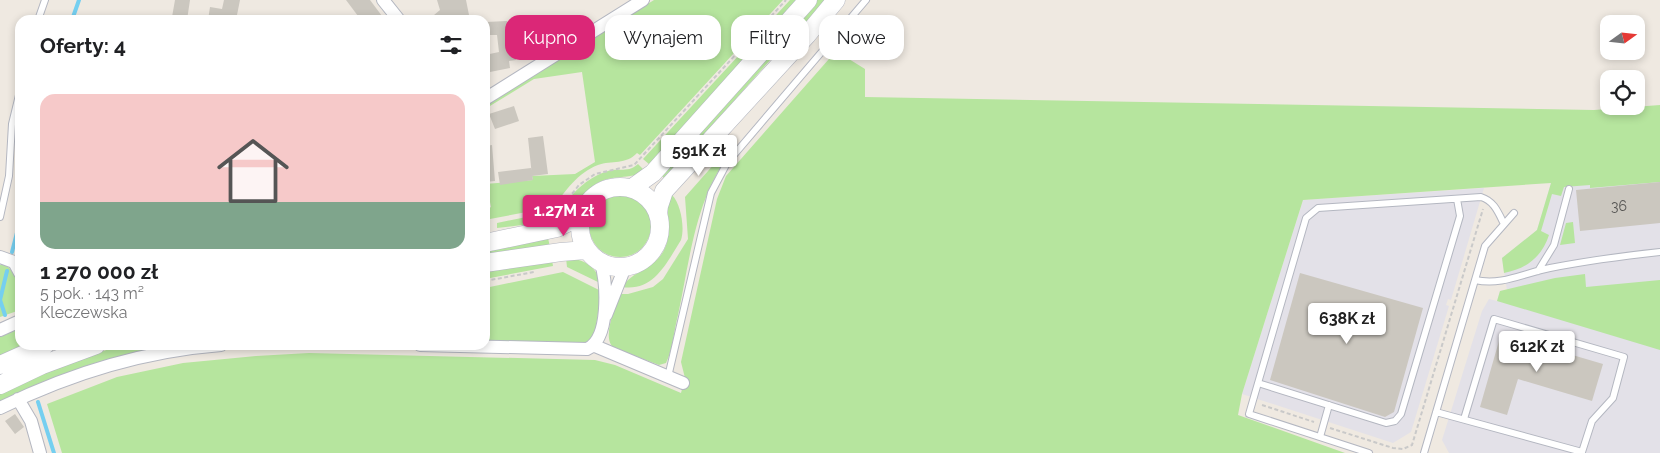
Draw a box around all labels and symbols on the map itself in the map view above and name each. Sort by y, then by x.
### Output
north arrow [1600,15,1645,60]
pin: 591K zł [653,134,745,177]
pin: 1.27M zł [512,194,616,237]
house number: 36 [1611,198,1627,214]
pin: 638K zł [1301,302,1393,345]
pin: 612K zł [1491,330,1583,373]

